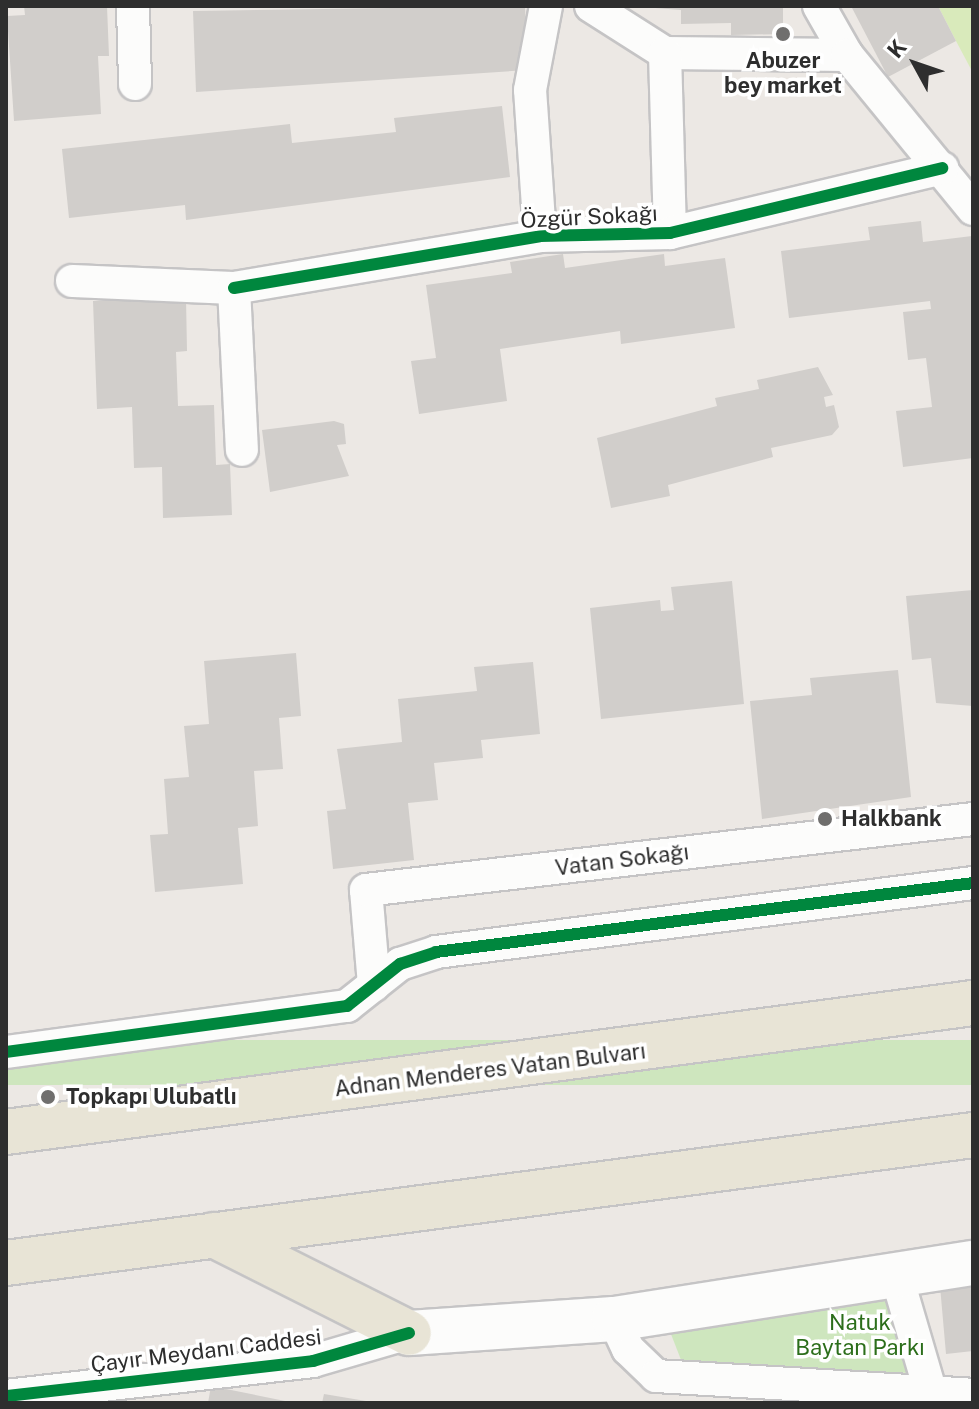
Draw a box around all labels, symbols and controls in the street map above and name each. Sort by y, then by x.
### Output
north arrow [875,24,955,104]
marker: Abuzer bey market [774,25,792,43]
text: K [882,34,912,63]
place label: Abuzer bey market [724,47,842,98]
street label: Özgür Sokağı [520,200,658,234]
place label: Halkbank [841,806,942,832]
marker: Halkbank [816,810,834,828]
street label: Vatan Sokağı [554,839,690,881]
street label: Adnan Menderes Vatan Bulvarı [333,1038,647,1102]
place label: Topkapı Ulubatlı [66,1084,237,1110]
marker: Topkapı Ulubatlı [37,1086,59,1108]
park label: Natuk Baytan Parkı [795,1309,925,1360]
street label: Çayır Meydanı Caddesi [89,1324,323,1378]

